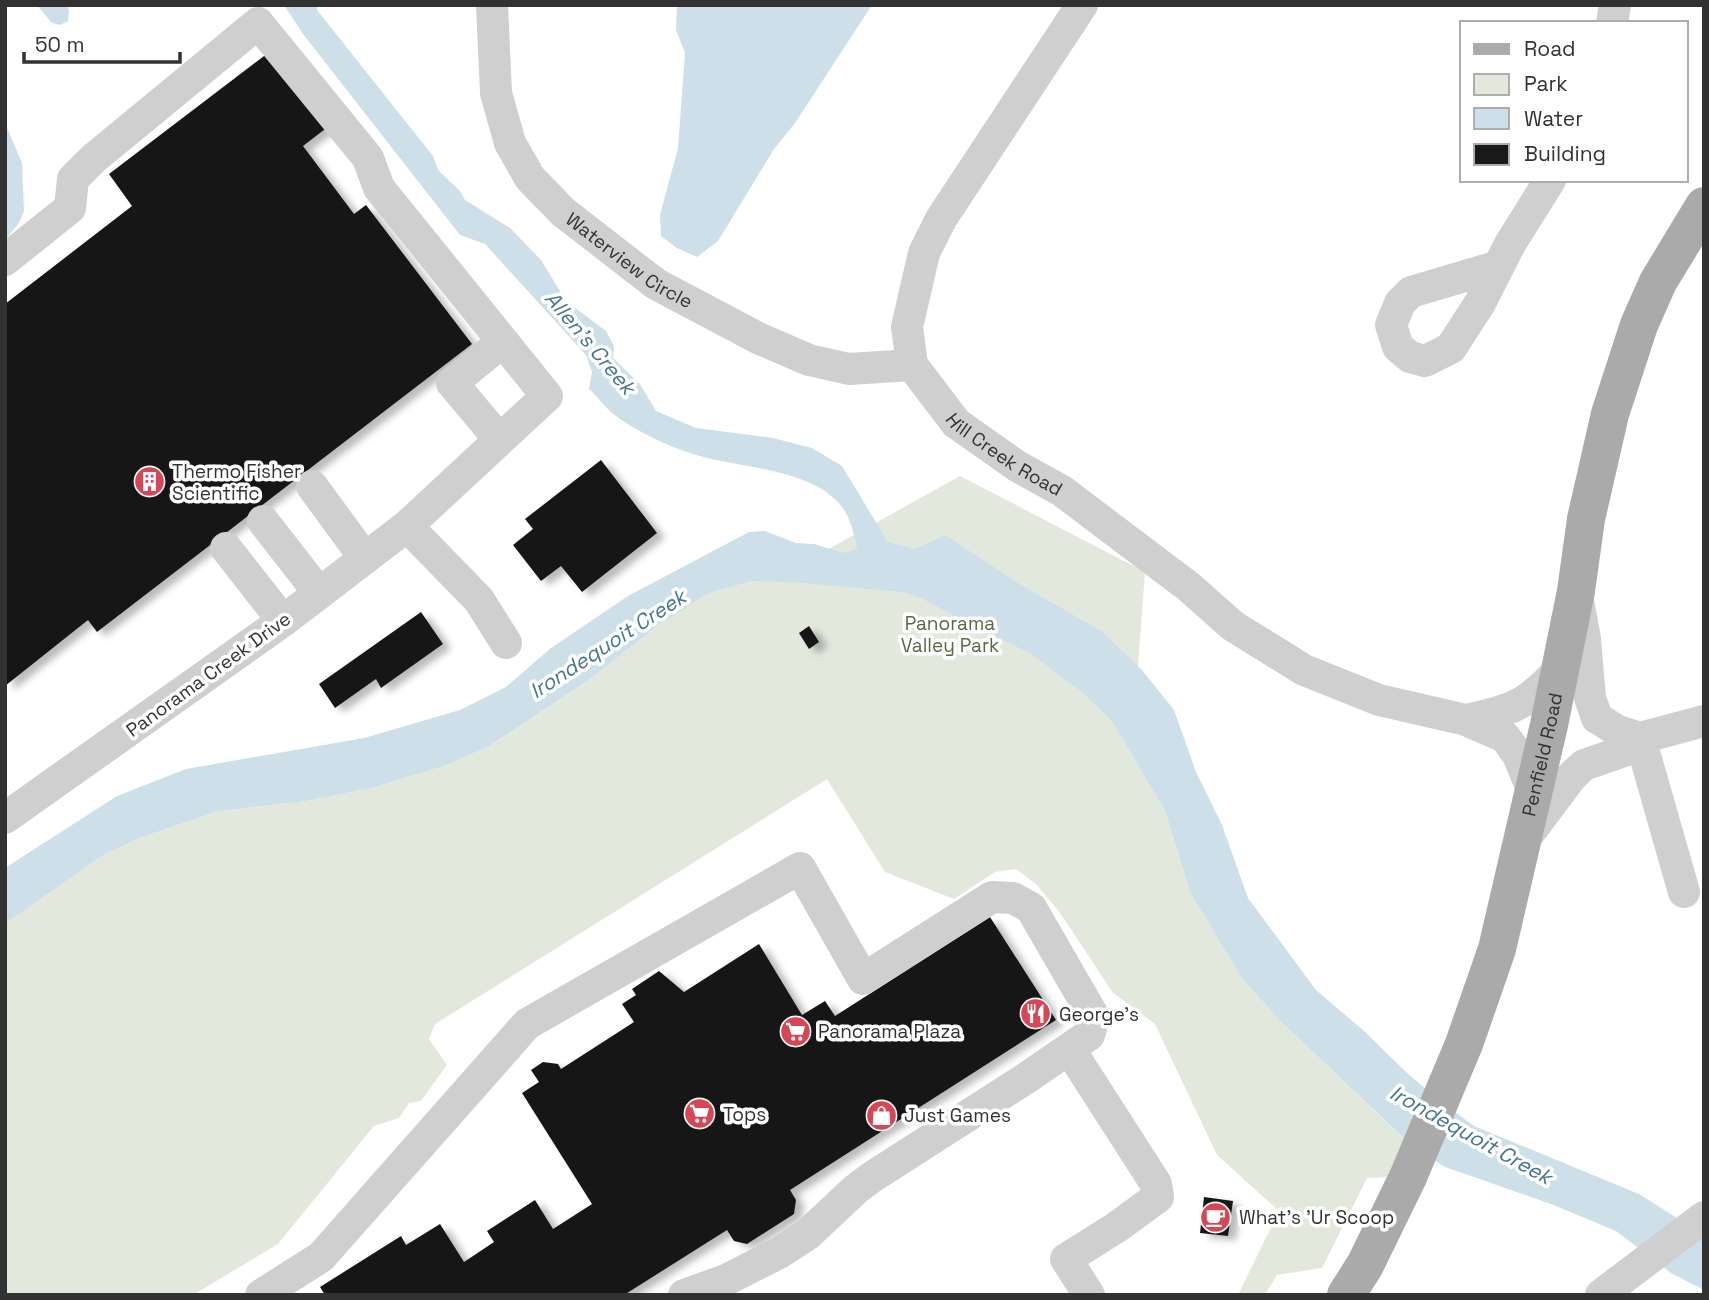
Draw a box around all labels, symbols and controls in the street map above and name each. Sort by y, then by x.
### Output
scale bar [24,21,180,65]
legend [1460,21,1688,182]
text: 50 m [35,31,85,58]
text: Road [1524,35,1576,62]
text: Park [1524,70,1568,97]
text: Water [1524,105,1583,132]
text: Building [1524,140,1606,167]
street label: Waterview Circle [561,207,697,314]
water label: Allen's Creek [539,285,643,402]
street label: Hill Creek Road [940,408,1067,502]
place label: Thermo Fisher Scientific [172,459,301,506]
building icon: Thermo Fisher Scientific [132,465,166,499]
water label: Irondequoit Creek [524,581,693,704]
street label: Panorama Creek Drive [121,606,296,743]
park label: Panorama Valley Park [901,611,999,658]
street label: Penfield Road [1516,691,1568,819]
restaurant icon: George's [1019,997,1053,1031]
place label: George's [1059,1002,1139,1027]
supermarket icon: Panorama Plaza [778,1014,812,1048]
place label: Panorama Plaza [818,1019,961,1044]
water label: Irondequoit Creek [1385,1079,1559,1192]
supermarket icon: Tops [683,1097,717,1131]
shop icon: Just Games [864,1098,898,1132]
place label: Tops [723,1102,766,1127]
place label: Just Games [904,1103,1011,1128]
cafe icon: What's 'Ur Scoop [1199,1200,1233,1234]
place label: What's 'Ur Scoop [1239,1205,1394,1230]

